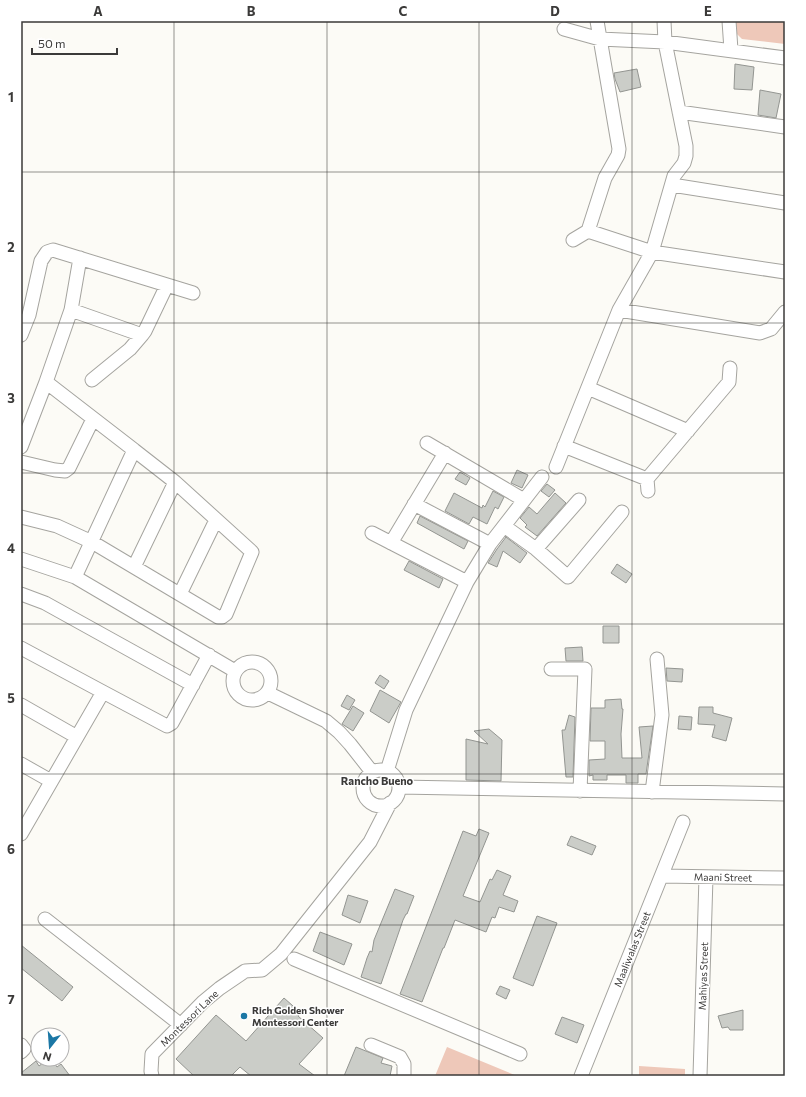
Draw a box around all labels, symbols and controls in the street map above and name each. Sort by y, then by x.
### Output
text: A [93,3,103,19]
text: B [247,3,256,19]
text: C [399,3,408,19]
text: D [550,3,560,19]
text: E [704,3,712,19]
scale bar [32,30,117,56]
text: 50 m [38,36,66,50]
text: 1 [8,89,14,105]
text: 2 [7,239,15,255]
text: 3 [7,390,15,406]
text: 4 [7,540,15,556]
text: 5 [7,690,15,706]
district label: Rancho Bueno [341,774,414,787]
text: 6 [7,841,15,857]
street label: Maani Street [694,870,752,884]
street label: Maaliwalas Street [611,909,653,989]
street label: Mahiyas Street [696,942,710,1010]
street label: Montessori Lane [157,987,221,1049]
text: 7 [7,991,15,1007]
place label: Rich Golden Shower Montessori Center [252,1004,344,1028]
marker: Rich Golden Shower Montessori Center [239,1011,249,1021]
north arrow [30,1027,70,1067]
text: N [41,1050,53,1064]

